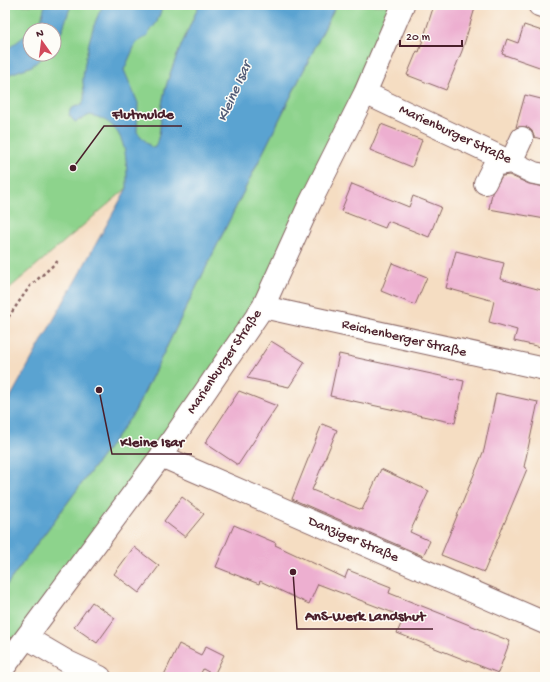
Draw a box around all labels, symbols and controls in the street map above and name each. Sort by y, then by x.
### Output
north arrow [22,22,62,62]
scale bar [400,22,462,48]
text: N [35,28,45,41]
text: 20 m [406,31,431,45]
water label: Kleine Isar [214,57,257,125]
callout: Flutmulde [104,99,182,126]
street label: Marienburger Straße [396,101,515,169]
text: Flutmulde [111,106,175,124]
street label: Marienburger Straße [184,306,267,417]
street label: Reichenberger Straße [340,316,469,362]
callout: Kleine Isar [112,427,192,454]
text: Kleine Isar [119,434,186,452]
street label: Danziger Straße [304,513,402,567]
callout: AnS-Werk Landshut [297,602,433,629]
text: AnS-Werk Landshut [304,608,427,626]

